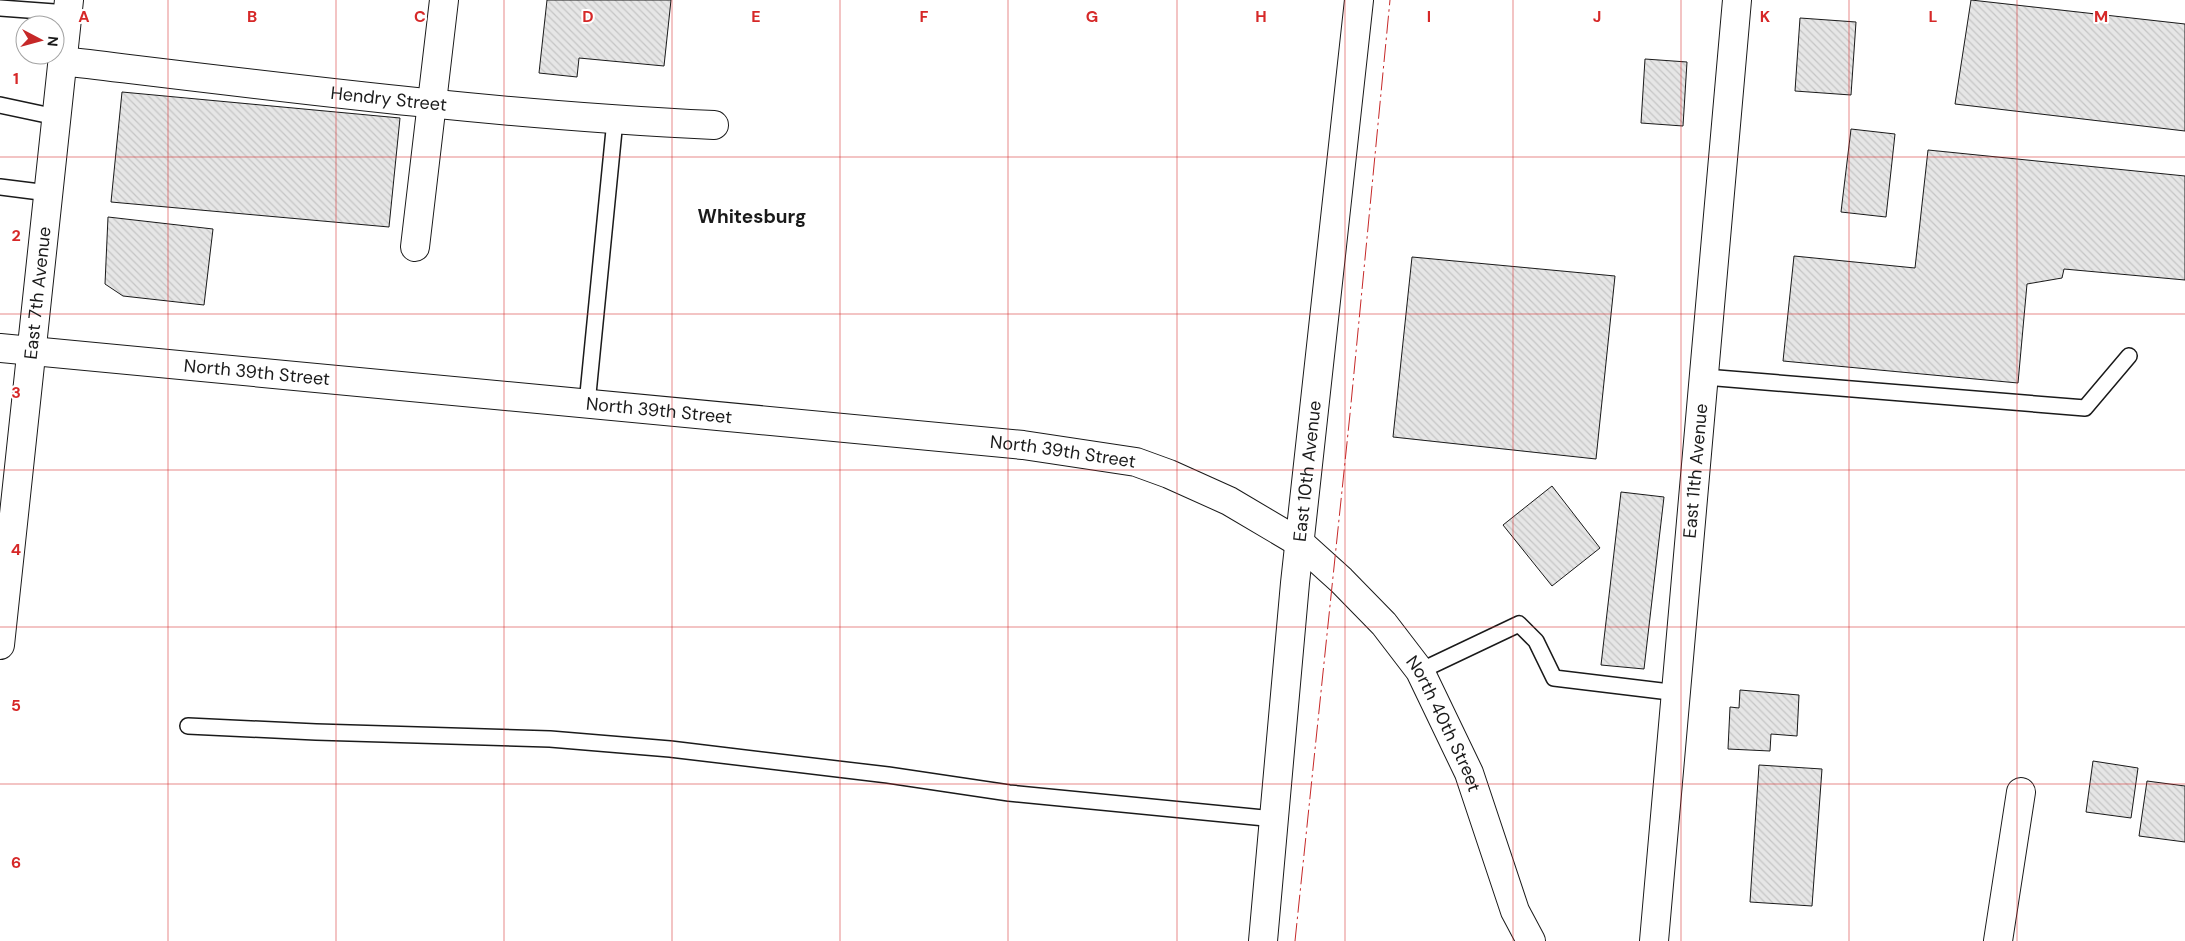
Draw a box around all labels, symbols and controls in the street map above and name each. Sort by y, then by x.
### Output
text: A [78,6,90,27]
text: B [247,6,257,27]
text: C [414,6,426,27]
text: D [582,6,594,27]
text: E [751,6,761,27]
text: F [920,6,929,27]
text: G [1086,6,1098,27]
text: H [1255,6,1267,27]
text: I [1427,6,1431,27]
text: J [1593,6,1601,27]
text: K [1760,6,1771,27]
text: L [1929,6,1938,27]
text: M [2094,6,2108,27]
north arrow [15,15,65,65]
text: N [43,35,62,47]
text: 1 [13,68,19,89]
street label: Hendry Street [329,81,448,117]
district label: Whitesburg [698,204,806,229]
text: 2 [11,225,21,246]
street label: East 7th Avenue [19,225,57,361]
street label: North 39th Street [183,353,331,391]
text: 3 [11,382,21,403]
street label: North 39th Street [585,392,733,429]
street label: East 10th Avenue [1288,399,1327,543]
street label: East 11th Avenue [1678,402,1713,539]
street label: North 39th Street [989,430,1137,474]
text: 4 [11,539,21,560]
street label: North 40th Street [1400,651,1486,795]
text: 5 [11,695,21,716]
text: 6 [11,852,21,873]

